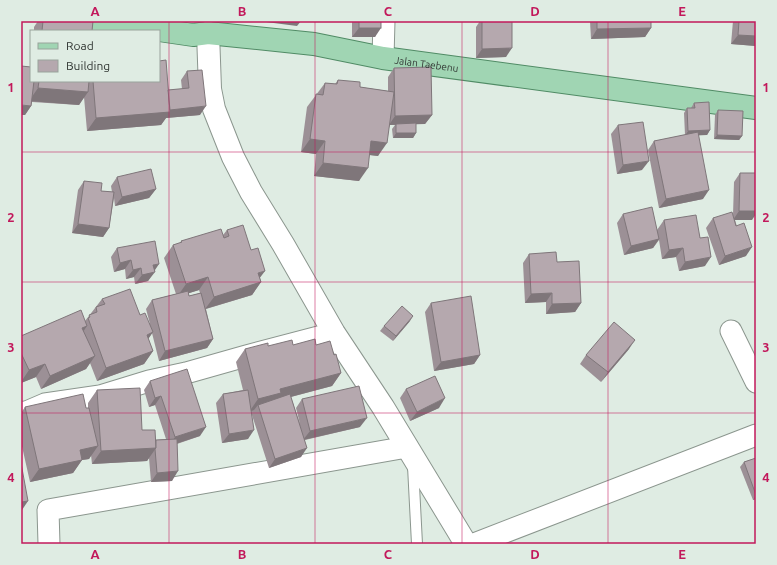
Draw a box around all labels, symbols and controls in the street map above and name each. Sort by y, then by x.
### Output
text: A [90,4,100,18]
text: B [238,4,247,18]
text: C [384,4,393,18]
text: D [530,4,540,18]
text: E [678,4,686,18]
legend [30,30,160,82]
text: Road [66,39,94,52]
street label: Jalan Taebenu [394,55,459,74]
text: Building [66,59,110,72]
text: 1 [7,80,15,94]
text: 1 [762,80,770,94]
text: 2 [7,210,15,224]
text: 2 [762,210,770,224]
text: 3 [7,340,15,354]
text: 3 [762,340,770,354]
text: 4 [7,470,15,484]
text: 4 [762,470,770,484]
text: A [90,547,100,561]
text: B [238,547,247,561]
text: C [384,547,393,561]
text: D [530,547,540,561]
text: E [678,547,686,561]

